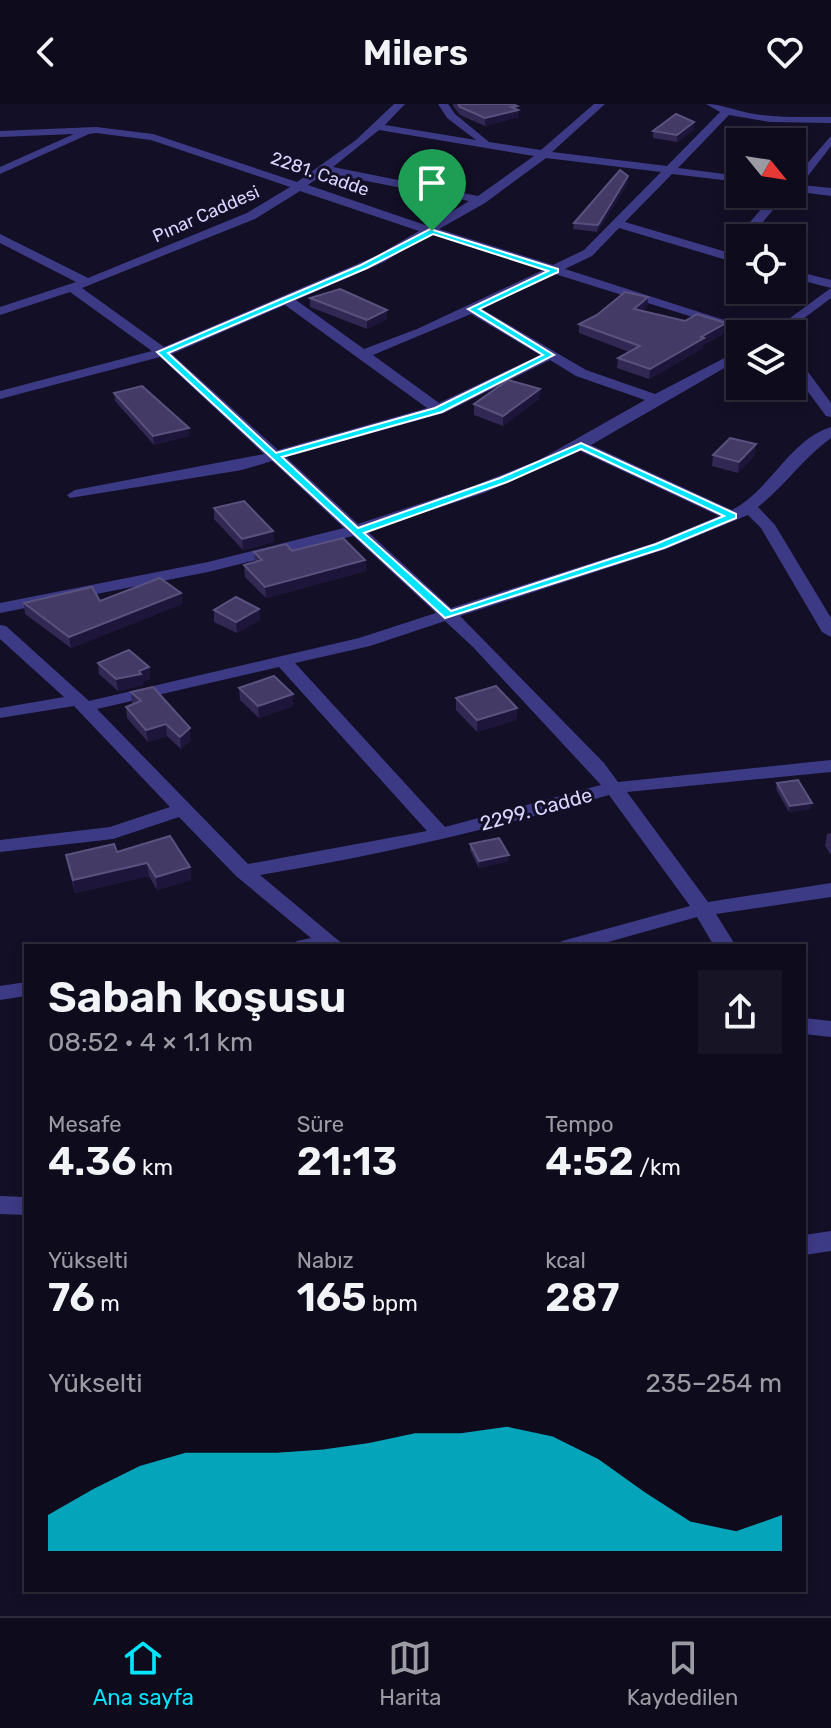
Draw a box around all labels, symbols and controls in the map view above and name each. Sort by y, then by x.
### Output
icon: back [24,30,68,74]
icon: heart [763,30,807,74]
text: Milers [363,31,468,74]
north arrow [726,128,806,208]
map controls [726,128,806,400]
street label: 2281. Cadde [268,147,372,201]
pin [398,149,466,231]
icon: arrive [410,161,454,205]
street label: Pınar Caddesi [149,181,263,247]
button: locate [726,224,806,304]
button: layers [726,320,806,400]
street label: 2299. Cadde [477,782,595,836]
button: share [698,970,782,1054]
text: Sabah koşusu [48,971,347,1023]
text: 08:52 · 4 × 1.1 km [48,1027,253,1058]
text: Mesafe [48,1111,122,1138]
text: Süre [297,1111,344,1138]
text: Tempo [545,1111,614,1138]
text: 4.36 [48,1138,137,1185]
text: 21:13 [297,1138,397,1185]
text: 4:52 [545,1138,634,1185]
text: km [137,1154,173,1181]
text: /km [634,1154,681,1181]
text: Yükselti [48,1247,128,1274]
text: Nabız [297,1247,354,1274]
text: kcal [545,1247,586,1274]
text: 76 [48,1274,95,1321]
text: 165 [297,1274,367,1321]
text: 287 [545,1274,620,1321]
text: m [95,1290,120,1317]
text: bpm [367,1290,418,1317]
text: Yükselti [48,1368,143,1399]
text: 235–254 m [645,1368,782,1399]
tab: Ana sayfa [93,1636,194,1711]
tab: Harita [379,1636,442,1711]
tab: Kaydedilen [627,1636,738,1711]

